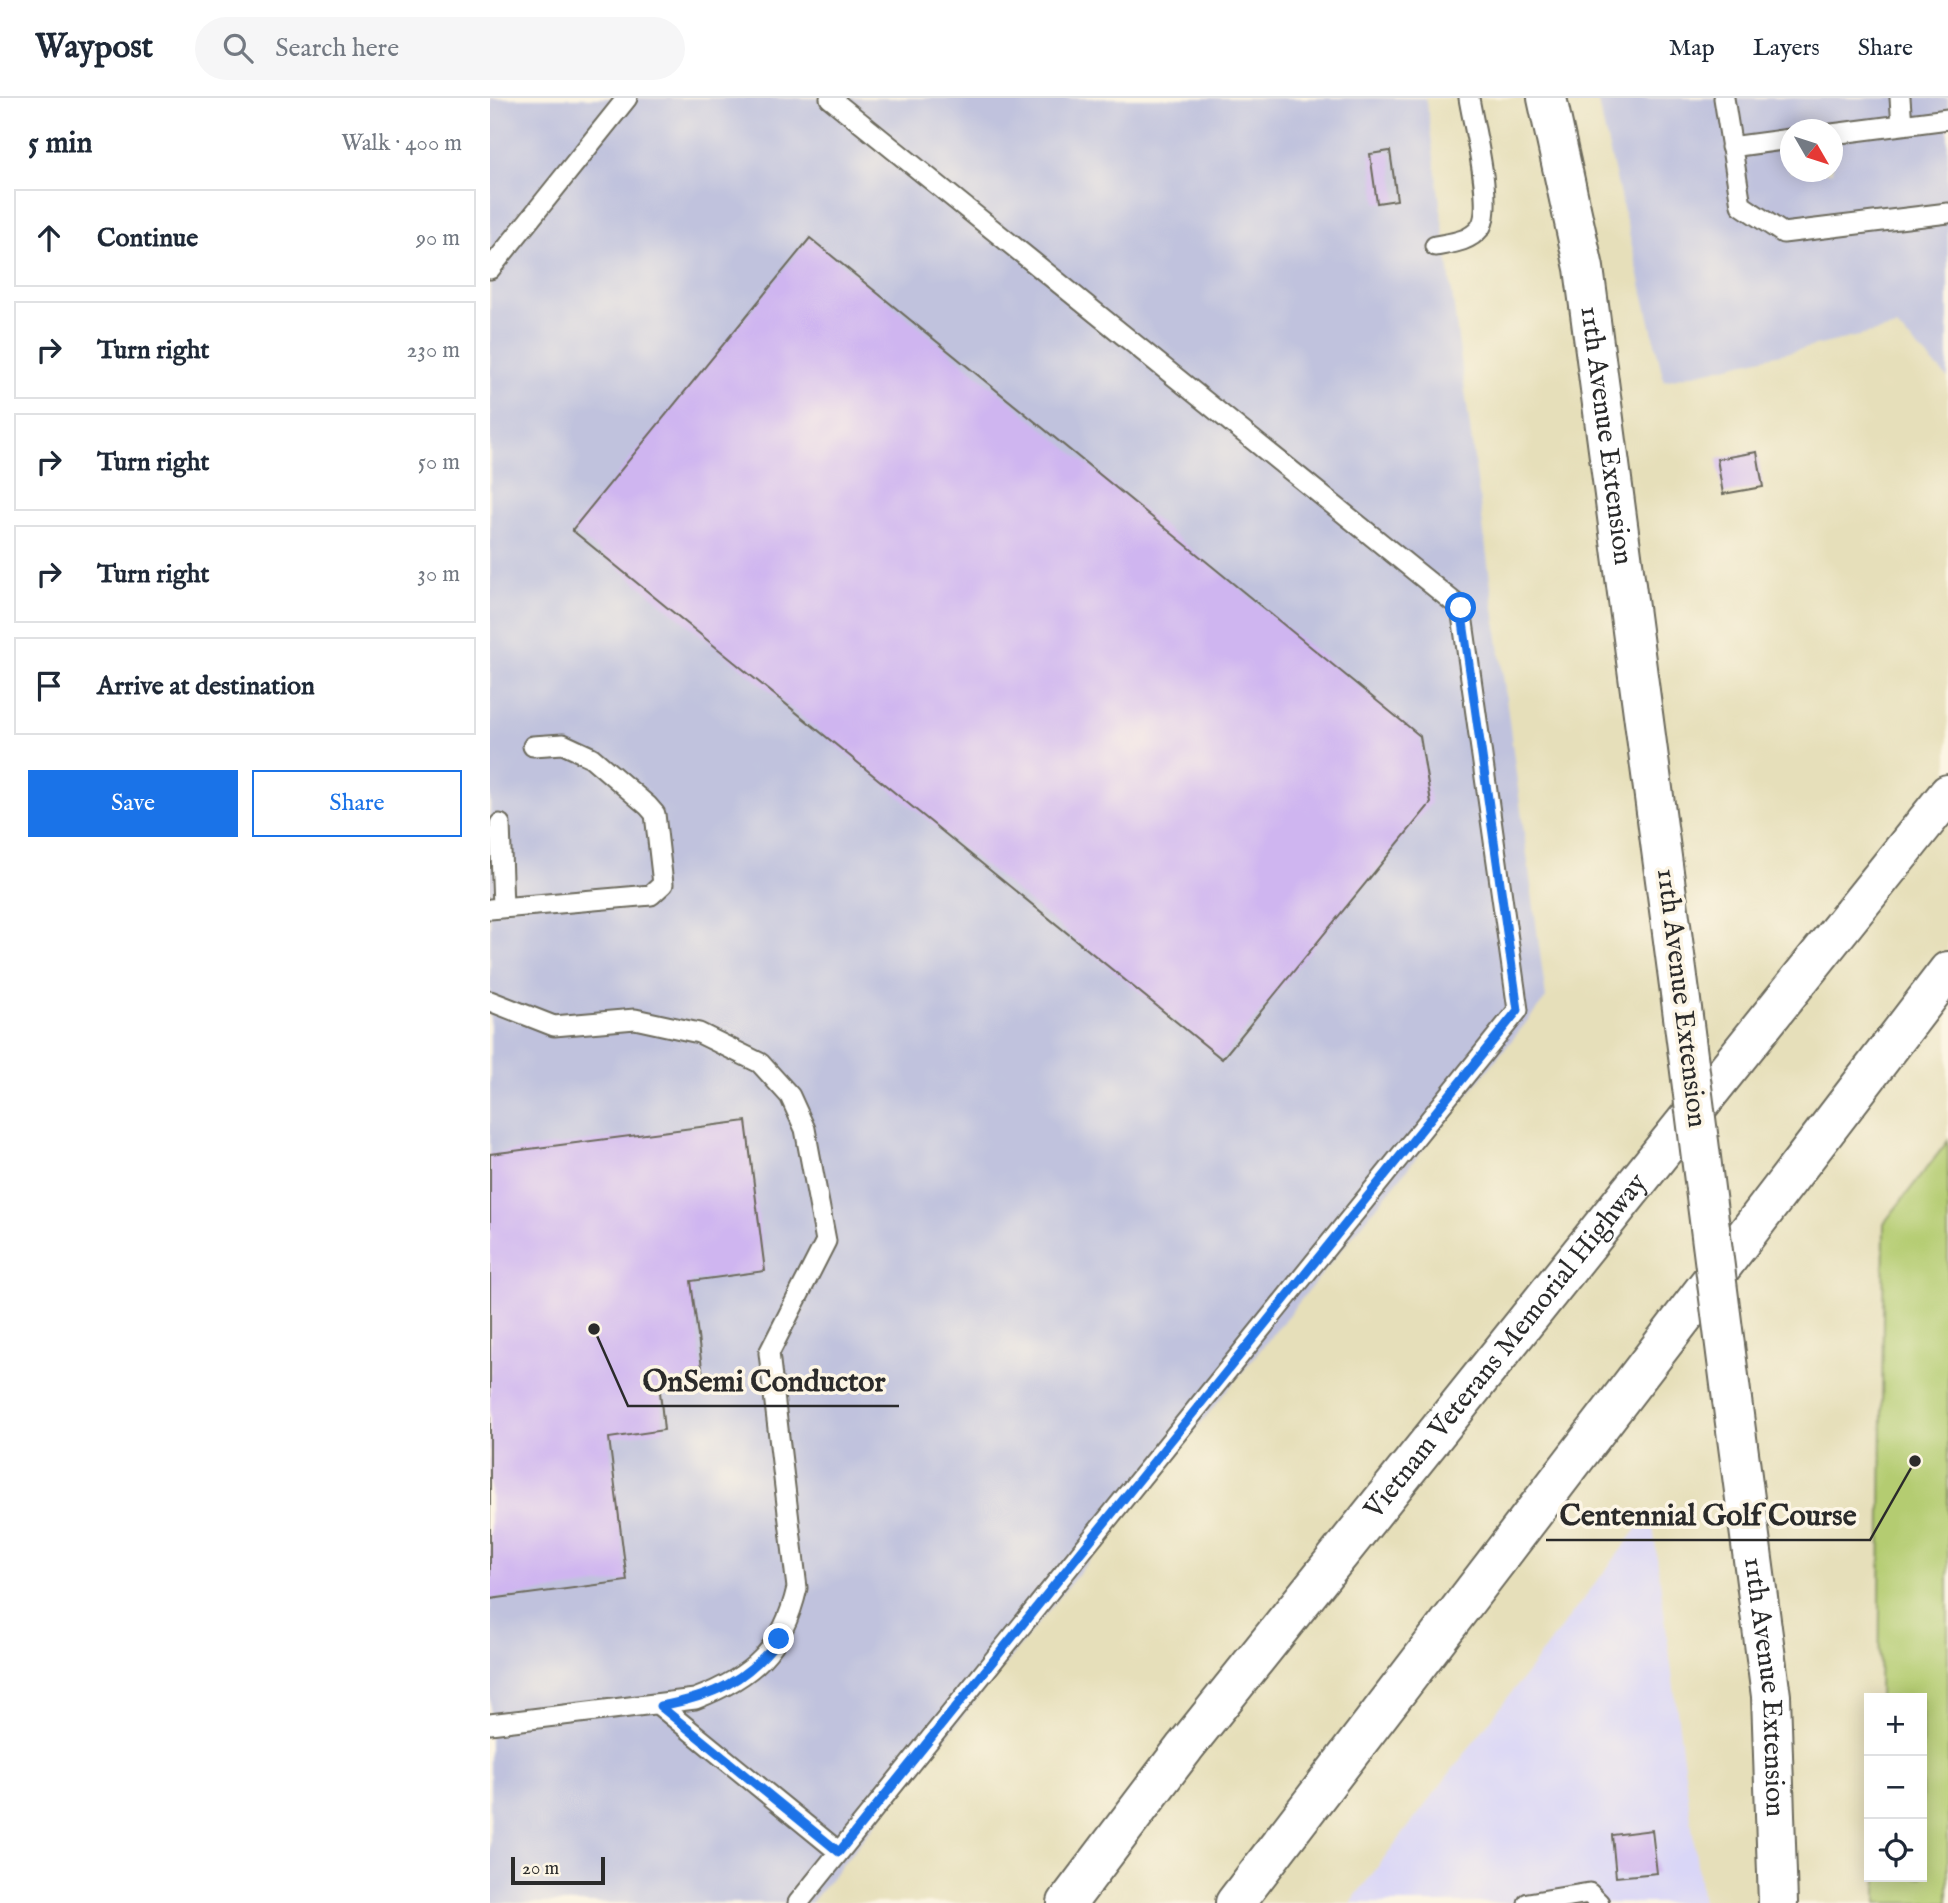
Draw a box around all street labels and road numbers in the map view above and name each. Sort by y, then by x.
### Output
street label: 11th Avenue Extension [1572,304,1641,567]
street label: 11th Avenue Extension [1648,867,1714,1130]
street label: Vietnam Veterans Memorial Highway [1356,1166,1655,1527]
street label: 11th Avenue Extension [1735,1555,1793,1817]

